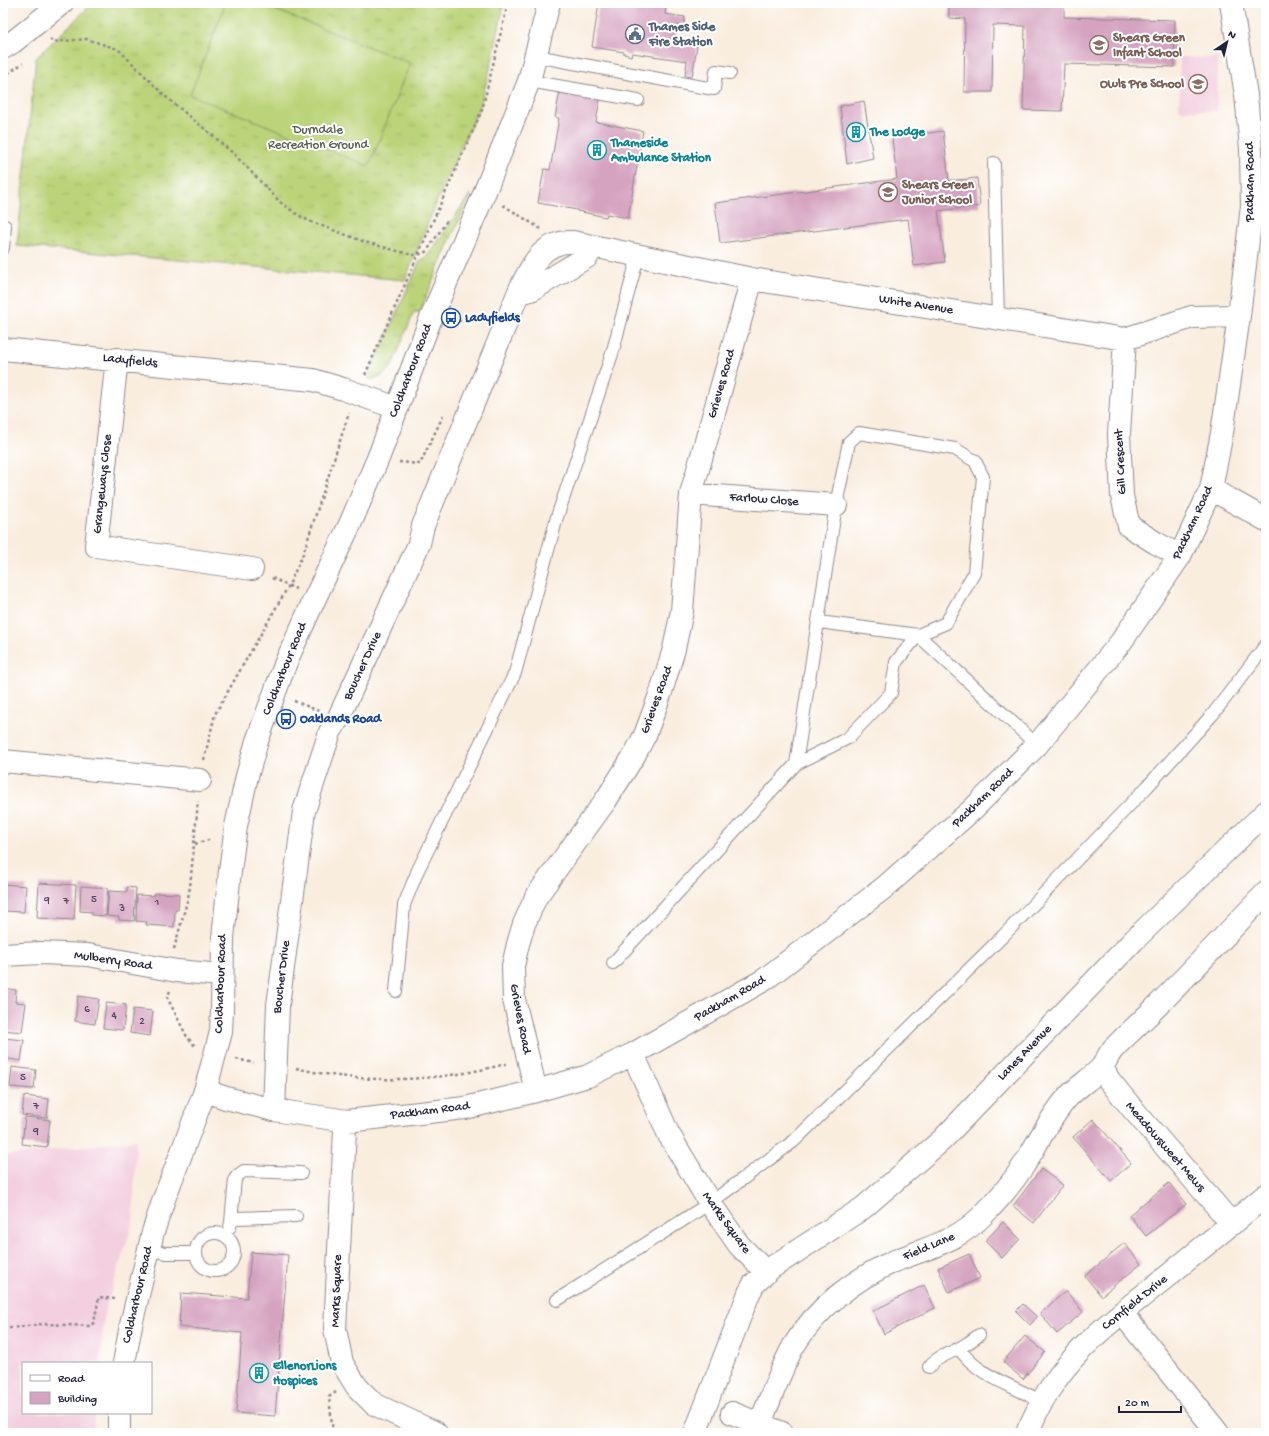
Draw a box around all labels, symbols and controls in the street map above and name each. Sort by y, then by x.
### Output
place label: Thames Side Fire Station [648,20,716,50]
north arrow [1207,22,1247,62]
public building icon: Thames Side Fire Station [624,23,646,45]
text: N [1225,28,1238,42]
place label: Shears Green Infant School [1113,31,1186,61]
school or university icon: Shears Green Infant School [1088,34,1110,56]
school or university icon: Owls Pre School [1187,73,1209,95]
place label: Owls Pre School [1100,77,1184,92]
building icon: The Lodge [845,121,867,143]
park label: Durndale Recreation Ground [268,123,369,153]
place label: The Lodge [869,125,926,140]
place label: Thameside Ambulance Station [610,136,712,166]
building icon: Thameside Ambulance Station [586,139,608,161]
street label: Packham Road [1243,141,1258,223]
place label: Shears Green Junior School [901,178,975,208]
school or university icon: Shears Green Junior School [877,181,899,203]
street label: White Avenue [878,292,955,318]
bus stop icon: Ladyfields [440,307,462,329]
place label: Ladyfields [465,310,521,326]
street label: Coldharbour Road [386,321,436,420]
street label: Grieves Road [705,346,739,420]
street label: Ladyfields [102,351,159,371]
street label: Gill Crescent [1112,427,1130,495]
street label: Grangeways Close [90,433,116,535]
street label: Packham Road [1169,483,1217,563]
street label: Farlow Close [728,490,799,510]
street label: Coldharbour Road [260,619,311,718]
street label: Boucher Drive [340,629,385,703]
street label: Grieves Road [638,663,677,736]
bus stop icon: Oaklands Road [275,708,297,730]
place label: Oaklands Road [300,712,382,727]
street label: Packham Road [948,764,1018,832]
house number: 5 [91,894,97,906]
house number: 9 [43,895,50,907]
house number: 7 [62,896,69,908]
house number: 1 [154,897,159,909]
house number: 3 [118,903,125,915]
street label: Coldharbour Road [212,933,230,1034]
street label: Boucher Drive [270,939,294,1015]
street label: Mulberry Road [73,948,154,974]
street label: Packham Road [691,972,769,1026]
street label: Grieves Road [506,983,534,1057]
house number: 6 [84,1004,90,1016]
house number: 4 [111,1010,117,1022]
house number: 2 [139,1016,145,1028]
street label: Lanes Avenue [995,1022,1056,1084]
house number: 5 [20,1072,26,1084]
street label: Packham Road [389,1099,472,1123]
street label: Meadowsweet Mews [1122,1099,1209,1196]
house number: 7 [32,1101,39,1113]
house number: 9 [32,1126,39,1138]
street label: Marks Square [698,1189,754,1257]
street label: Field Lane [900,1229,957,1265]
street label: Coldharbour Road [120,1244,157,1345]
street label: Marks Square [328,1254,346,1328]
street label: Cornfield Drive [1099,1272,1171,1334]
place label: EllenorLions Hospices [273,1359,338,1390]
legend [22,1362,152,1414]
building icon: EllenorLions Hospices [248,1362,270,1384]
text: Road [58,1373,85,1387]
scale bar [1119,1388,1181,1414]
text: Building [57,1393,97,1407]
text: 20 m [1125,1397,1150,1411]

